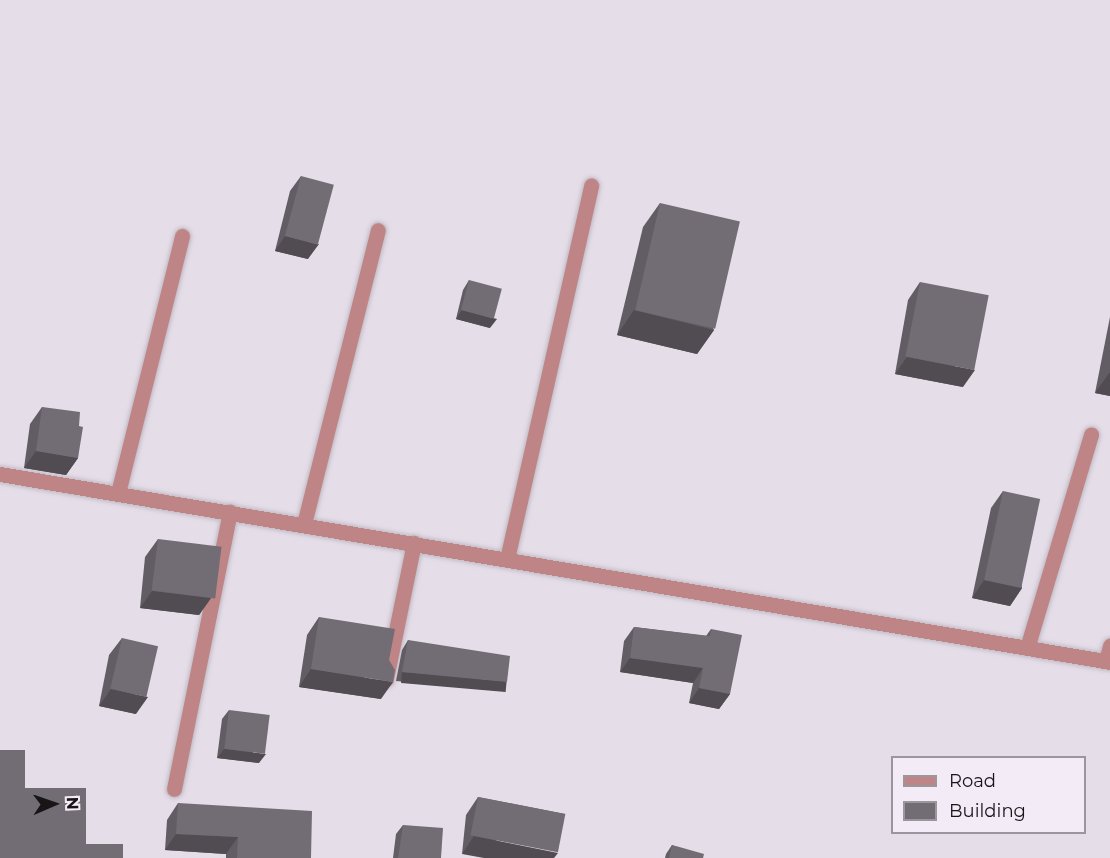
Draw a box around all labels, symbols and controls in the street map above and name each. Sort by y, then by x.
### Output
legend [891,756,1086,834]
text: Road [949,770,996,792]
north arrow [24,774,84,834]
text: N [63,797,82,810]
text: Building [949,800,1026,822]

